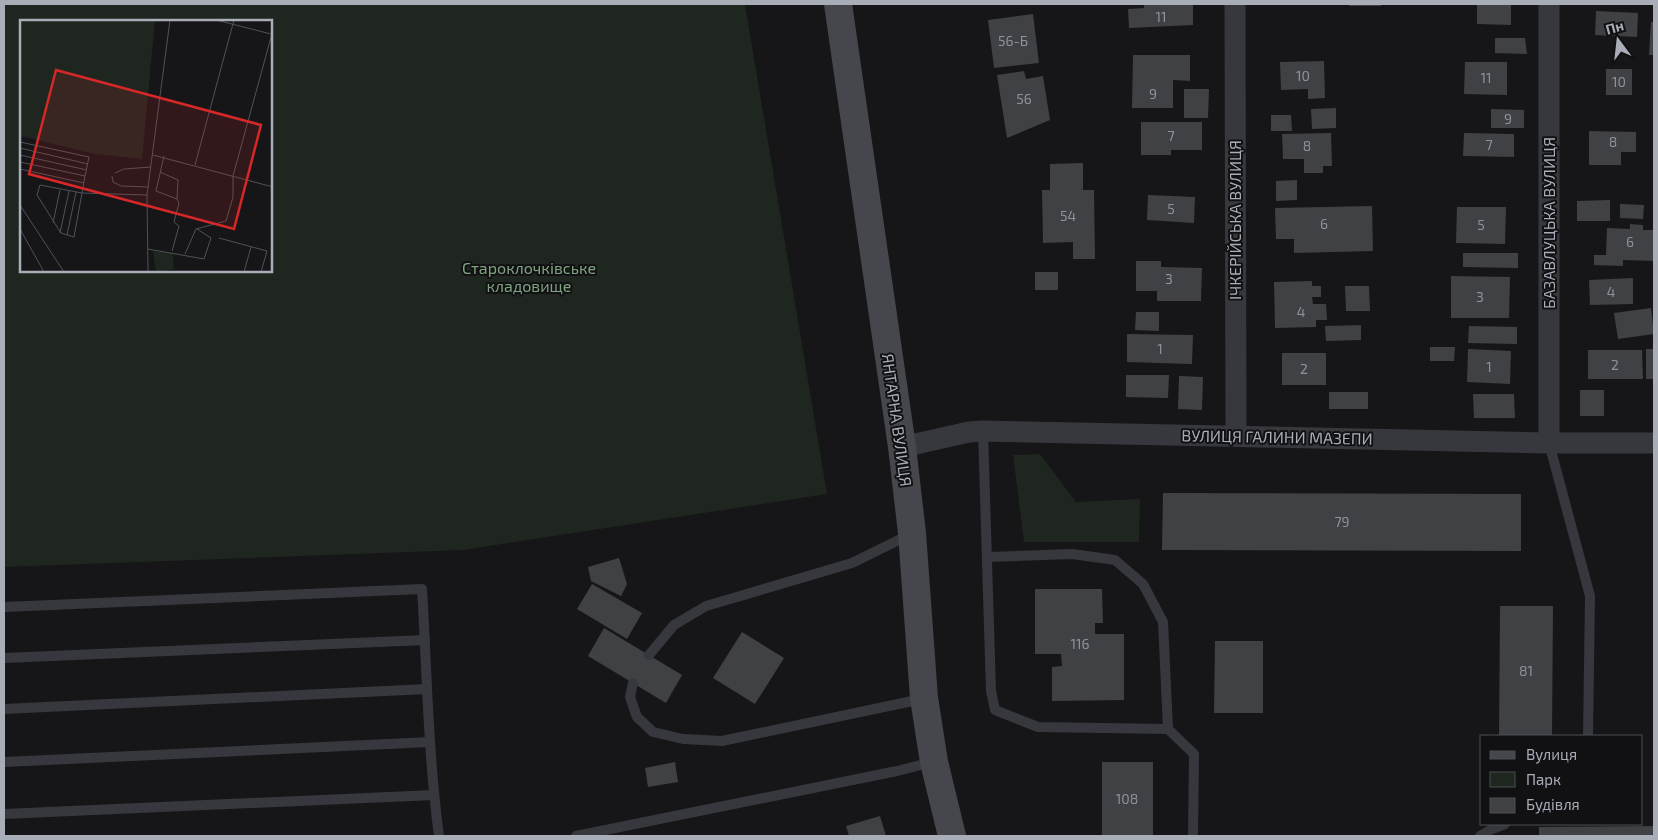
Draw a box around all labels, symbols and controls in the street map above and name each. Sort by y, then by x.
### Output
house number: 11 [1155,8,1167,25]
north arrow [1593,15,1643,65]
text: Пн [1604,16,1625,38]
inset map [20,20,272,272]
house number: 56-Б [998,32,1028,49]
house number: 10 [1296,67,1310,84]
house number: 11 [1480,69,1492,86]
house number: 10 [1612,73,1626,90]
house number: 9 [1149,85,1157,102]
house number: 56 [1016,90,1032,107]
house number: 9 [1504,110,1512,127]
house number: 7 [1167,127,1175,144]
house number: 8 [1609,133,1617,150]
house number: 7 [1485,136,1493,153]
house number: 8 [1303,137,1311,154]
street label: БАЗАВЛУЦЬКА ВУЛИЦЯ [1539,137,1558,309]
street label: ІЧКЕРІЙСЬКА ВУЛИЦЯ [1225,140,1244,300]
house number: 5 [1167,200,1175,217]
house number: 54 [1060,207,1076,224]
house number: 6 [1320,215,1328,232]
house number: 5 [1477,216,1485,233]
house number: 6 [1626,233,1634,250]
park label: Староклочківське кладовище [462,258,596,295]
house number: 3 [1165,270,1173,287]
house number: 4 [1607,283,1615,300]
house number: 3 [1476,288,1484,305]
house number: 4 [1297,303,1305,320]
house number: 1 [1157,340,1163,357]
street label: ЯНТАРНА ВУЛИЦЯ [879,352,916,488]
house number: 2 [1611,356,1619,373]
house number: 1 [1486,358,1492,375]
house number: 2 [1300,360,1308,377]
street label: ВУЛИЦЯ ГАЛИНИ МАЗЕПИ [1181,425,1373,448]
house number: 79 [1334,513,1350,530]
house number: 116 [1070,635,1090,652]
house number: 81 [1519,662,1533,679]
legend [1480,735,1643,825]
text: Вулиця [1526,745,1577,764]
text: Парк [1526,770,1561,788]
house number: 108 [1116,790,1138,807]
text: Будівля [1526,795,1580,814]

